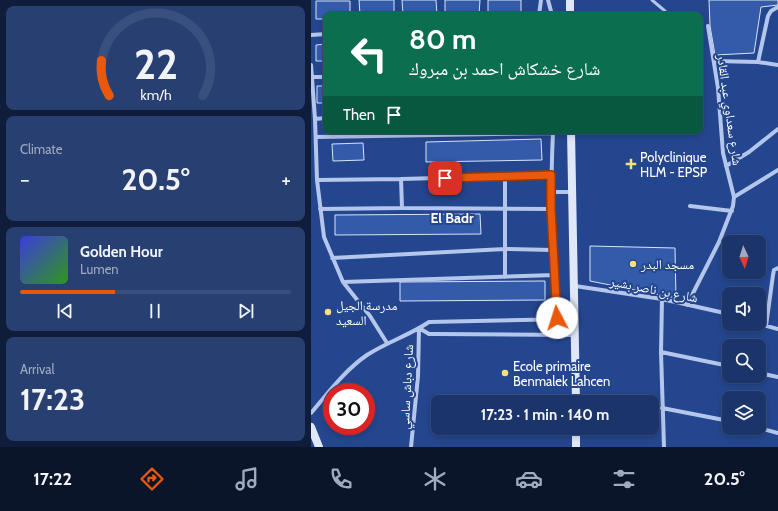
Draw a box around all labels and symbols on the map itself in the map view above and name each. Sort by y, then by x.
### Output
street label: شارع سعداوي عبد القادر [711,52,746,167]
place label: Polyclinique HLM - EPSP [640,149,708,180]
marker: Polyclinique HLM - EPSP [625,158,637,170]
pin [428,161,462,195]
district label: El Badr [430,209,474,227]
north arrow [722,235,766,279]
place label: مسجد البدر [640,256,694,273]
marker: مسجد البدر [628,259,638,269]
street label: شارع بن ناصر بشير [607,272,699,307]
place label: مدرسة الجيل السعيد [336,297,397,328]
position arrow [536,297,578,339]
marker: مدرسة الجيل السعيد [323,307,333,317]
street label: شارع دباش ساسي [396,344,420,430]
place label: Ecole primaire Benmalek Lahcen [513,358,610,389]
marker: Ecole primaire Benmalek Lahcen [500,368,510,378]
speed limit sign: 30 [323,383,375,435]

